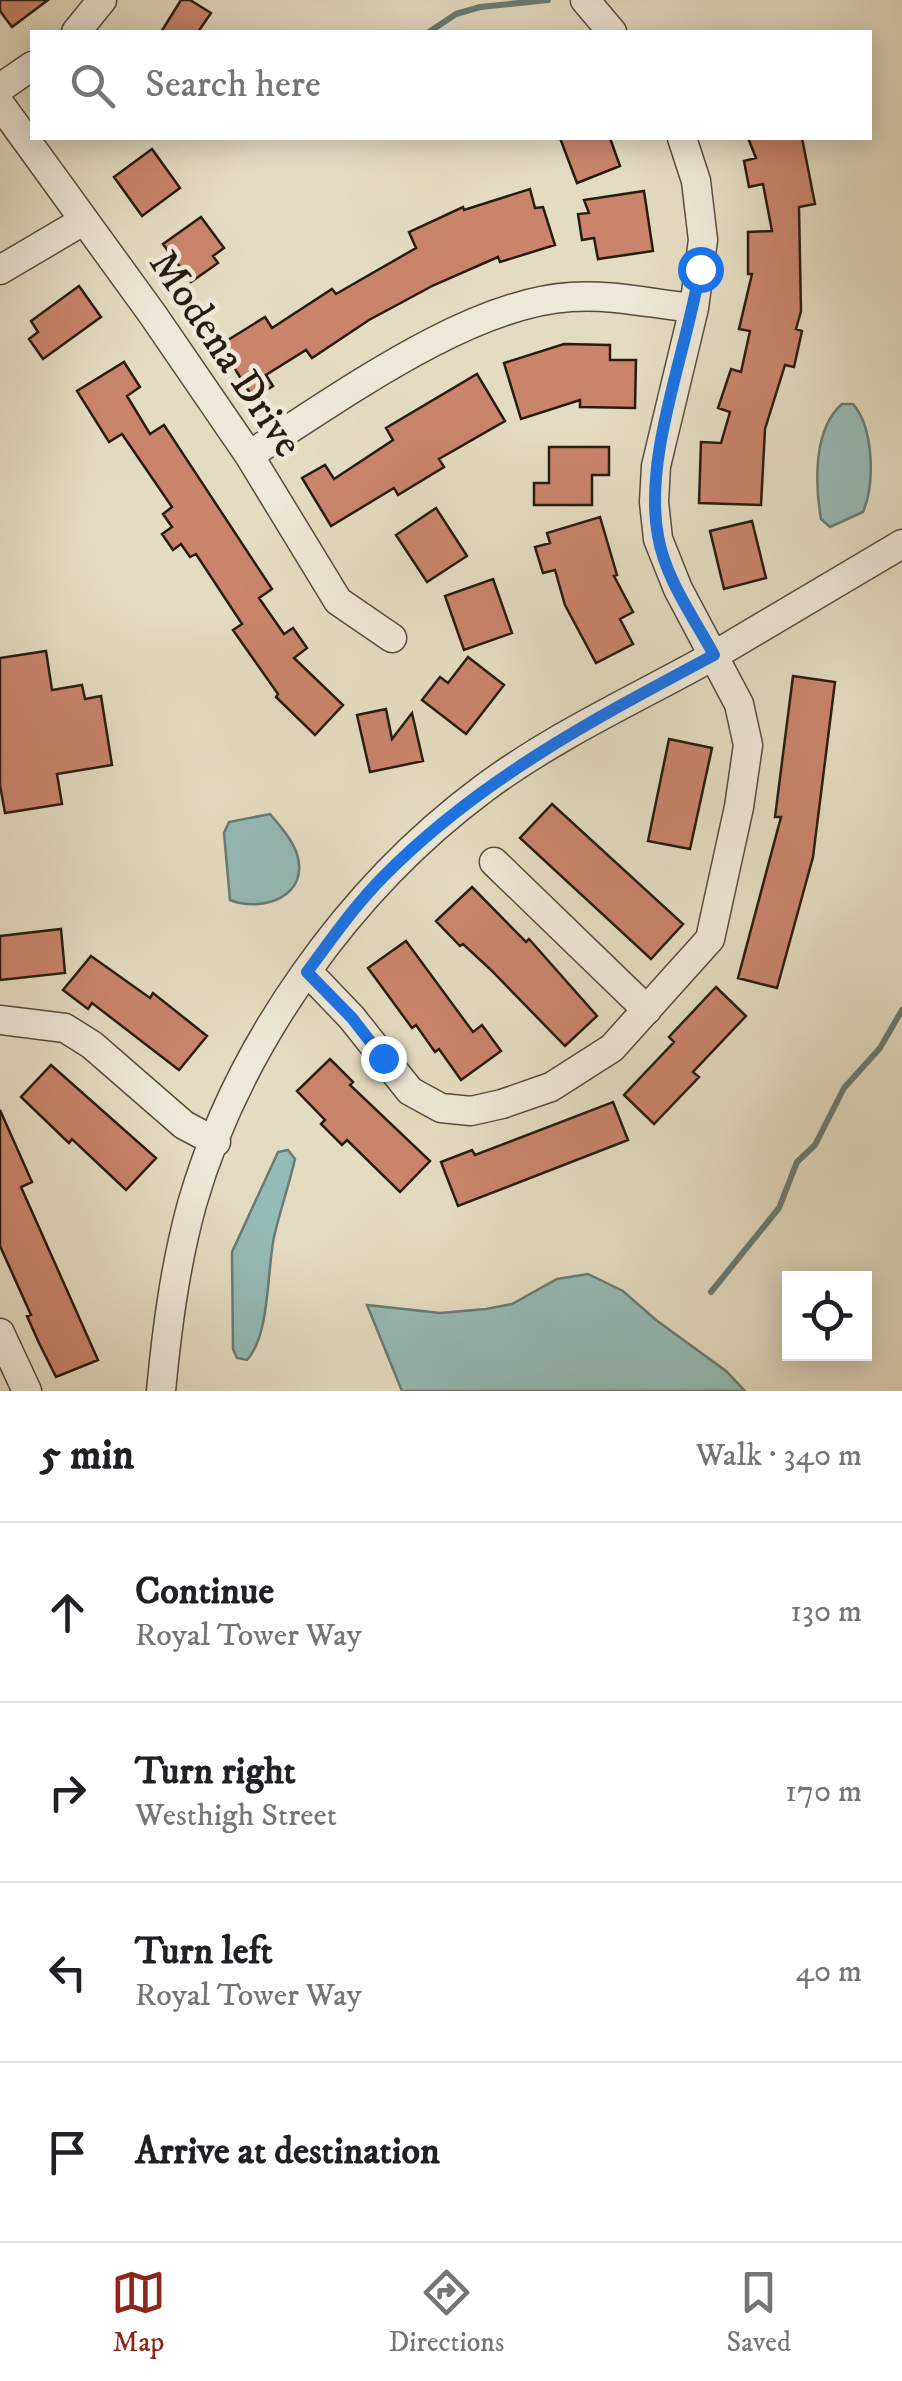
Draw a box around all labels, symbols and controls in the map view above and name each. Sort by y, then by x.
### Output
search box [30,30,872,140]
icon: search [65,58,120,113]
text: Search here [145,61,321,109]
street label: Modena Drive [137,240,313,468]
route start [678,247,724,293]
route end [361,1036,407,1082]
map controls [782,1271,872,1361]
button: locate [782,1271,872,1361]
text: 5 min [40,1430,134,1482]
text: Walk · 340 m [696,1436,862,1476]
text: Continue [135,1568,274,1616]
icon: ahead [40,1585,95,1640]
text: 130 m [790,1592,862,1632]
text: Royal Tower Way [135,1616,362,1656]
text: Turn right [135,1748,296,1796]
icon: right [40,1765,95,1820]
text: 170 m [785,1772,862,1812]
text: Westhigh Street [135,1796,337,1836]
text: Turn left [135,1928,273,1976]
icon: left [40,1945,95,2000]
text: 40 m [795,1952,862,1992]
text: Royal Tower Way [135,1976,362,2016]
icon: arrive [40,2125,95,2180]
text: Arrive at destination [135,2128,440,2176]
tab: Map [111,2265,166,2360]
tab: Directions [388,2265,504,2360]
tab: Saved [727,2265,791,2360]

